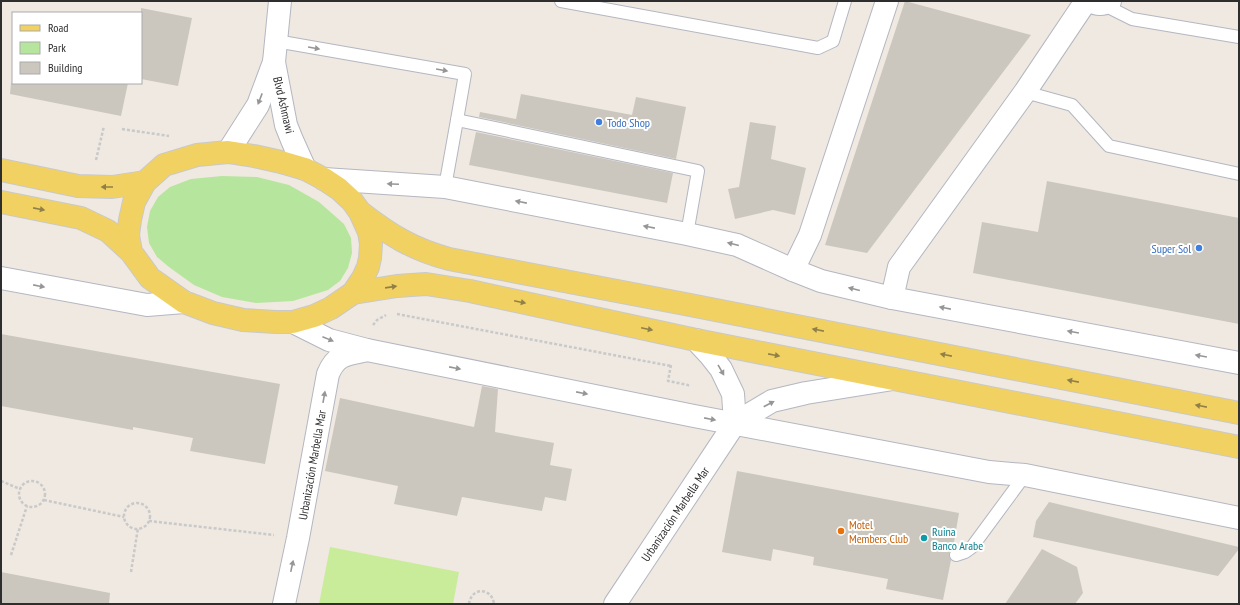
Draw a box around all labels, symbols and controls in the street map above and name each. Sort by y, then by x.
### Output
legend [12,12,142,84]
text: Road [48,20,68,35]
text: Park [48,40,66,55]
one-way arrow [308,45,321,51]
text: Building [48,60,83,75]
one-way arrow [436,68,449,74]
street label: Blvd Ashmawi [270,75,298,135]
one-way arrow [257,93,263,105]
place label: Todo Shop [607,115,650,130]
marker: Todo Shop [594,117,604,127]
one-way arrow [387,180,399,187]
one-way arrow [100,184,113,190]
one-way arrow [515,199,527,205]
one-way arrow [33,207,45,213]
one-way arrow [643,223,655,229]
one-way arrow [726,241,738,247]
place label: Super Sol [1152,241,1191,256]
marker: Super Sol [1194,243,1204,253]
one-way arrow [33,283,45,289]
one-way arrow [385,284,397,290]
one-way arrow [848,286,860,292]
one-way arrow [513,299,526,305]
one-way arrow [939,305,951,311]
one-way arrow [640,326,653,332]
one-way arrow [812,327,824,333]
one-way arrow [1067,329,1079,335]
one-way arrow [323,336,335,342]
one-way arrow [940,352,952,358]
one-way arrow [1195,352,1207,358]
one-way arrow [768,353,780,359]
one-way arrow [717,364,724,376]
one-way arrow [448,365,461,371]
one-way arrow [1067,377,1079,383]
one-way arrow [321,391,327,403]
one-way arrow [576,391,588,397]
one-way arrow [763,401,774,407]
one-way arrow [1195,402,1207,408]
street label: Urbanización Marbella Mar [295,408,329,521]
one-way arrow [703,416,716,422]
street label: Urbanización Marbella Mar [638,463,713,564]
place label: Motel Members Club [849,517,908,546]
place label: Ruina Banco Arabe [932,524,983,553]
marker: Motel Members Club [836,526,846,536]
marker: Ruina Banco Arabe [919,533,929,543]
one-way arrow [290,560,296,572]

